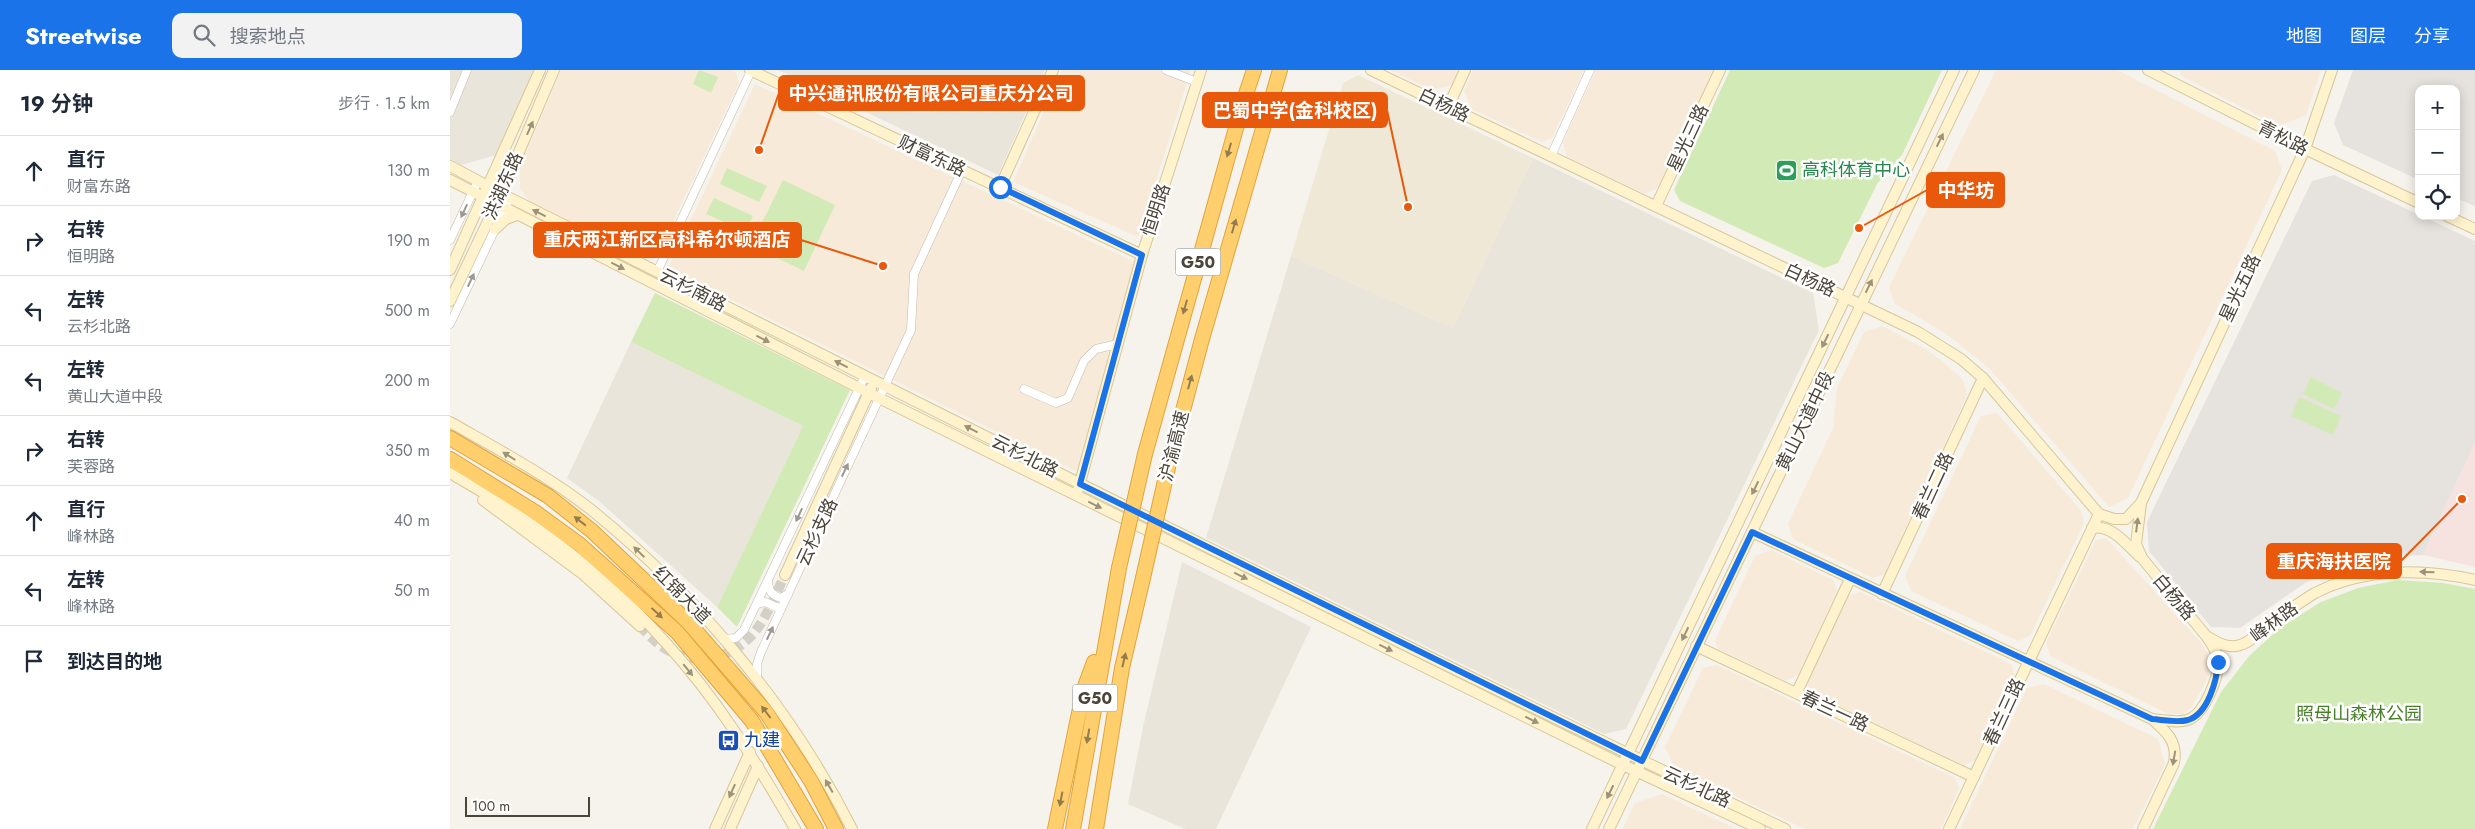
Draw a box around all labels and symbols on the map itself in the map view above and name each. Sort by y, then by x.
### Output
callout: 中兴通讯股份有限公司重庆分公司 [779,76,1084,110]
text: 中兴通讯股份有限公司重庆分公司 [788,80,1074,107]
street label: 白杨路 [1414,81,1474,129]
callout: 巴蜀中学(金科校区) [1203,93,1387,127]
text: 巴蜀中学(金科校区) [1213,97,1377,124]
street label: 星光三路 [1661,100,1715,176]
street label: 青松路 [2253,114,2313,162]
one-way arrow [526,121,534,135]
street label: 财富东路 [894,129,970,183]
one-way arrow [1936,133,1944,147]
one-way arrow [1225,143,1233,158]
street label: 洪湖东路 [476,148,530,224]
place label: 高科体育中心 [1802,157,1910,183]
sports icon: 高科体育中心 [1774,158,1798,182]
callout: 中华坊 [1927,173,2004,207]
route start [989,176,1012,199]
text: 中华坊 [1937,177,1995,204]
street label: 恒明路 [1135,180,1177,240]
one-way arrow [460,204,468,218]
one-way arrow [532,209,546,217]
one-way arrow [1230,218,1238,233]
callout: 重庆两江新区高科希尔顿酒店 [534,223,801,257]
text: 重庆两江新区高科希尔顿酒店 [543,226,791,253]
road number: G50 [1176,248,1220,276]
street label: 星光五路 [2213,250,2267,326]
street label: 白杨路 [1780,257,1840,303]
one-way arrow [611,262,625,270]
street label: 云杉南路 [655,262,731,318]
one-way arrow [467,273,475,287]
one-way arrow [1865,279,1874,294]
one-way arrow [1181,299,1189,314]
one-way arrow [1821,334,1829,348]
one-way arrow [756,335,770,343]
one-way arrow [833,360,848,368]
street label: 黄山大道中段 [1770,367,1840,475]
one-way arrow [1187,375,1195,390]
street label: 沪渝高速 [1153,408,1195,484]
one-way arrow [964,425,979,433]
street label: 云杉北路 [987,428,1063,484]
street label: 春兰二路 [1906,448,1960,524]
one-way arrow [502,451,515,461]
one-way arrow [842,463,850,477]
one-way arrow [1751,481,1759,495]
street label: 云杉支路 [790,494,844,570]
one-way arrow [1088,501,1102,509]
one-way arrow [795,508,803,522]
one-way arrow [573,516,587,526]
one-way arrow [2133,517,2141,533]
callout: 重庆海扶医院 [2267,544,2401,578]
one-way arrow [633,547,645,559]
text: 重庆海扶医院 [2277,548,2391,575]
street label: 红锦大道 [647,560,717,630]
street label: 白杨路 [2147,568,2201,626]
one-way arrow [2419,568,2435,576]
one-way arrow [1233,572,1248,581]
street label: 峰林路 [2245,596,2303,648]
one-way arrow [650,607,662,619]
one-way arrow [766,626,774,640]
one-way arrow [1681,627,1689,641]
one-way arrow [1379,644,1394,652]
route end [2207,651,2230,674]
one-way arrow [1120,653,1128,668]
one-way arrow [683,663,694,676]
street label: 春兰三路 [1977,674,2031,750]
road number: G50 [1072,684,1118,711]
street label: 春兰一路 [1797,684,1873,738]
park label: 照母山森林公园 [2296,701,2422,727]
one-way arrow [761,705,771,719]
one-way arrow [1525,716,1539,724]
place label: 九建 [744,727,780,753]
bus stop icon: 九建 [716,728,740,752]
one-way arrow [1084,729,1092,745]
one-way arrow [2169,751,2177,767]
street label: 云杉北路 [1659,760,1735,814]
one-way arrow [824,780,833,793]
one-way arrow [728,784,736,798]
one-way arrow [1606,785,1614,799]
one-way arrow [1057,791,1065,806]
scale bar [465,794,590,817]

